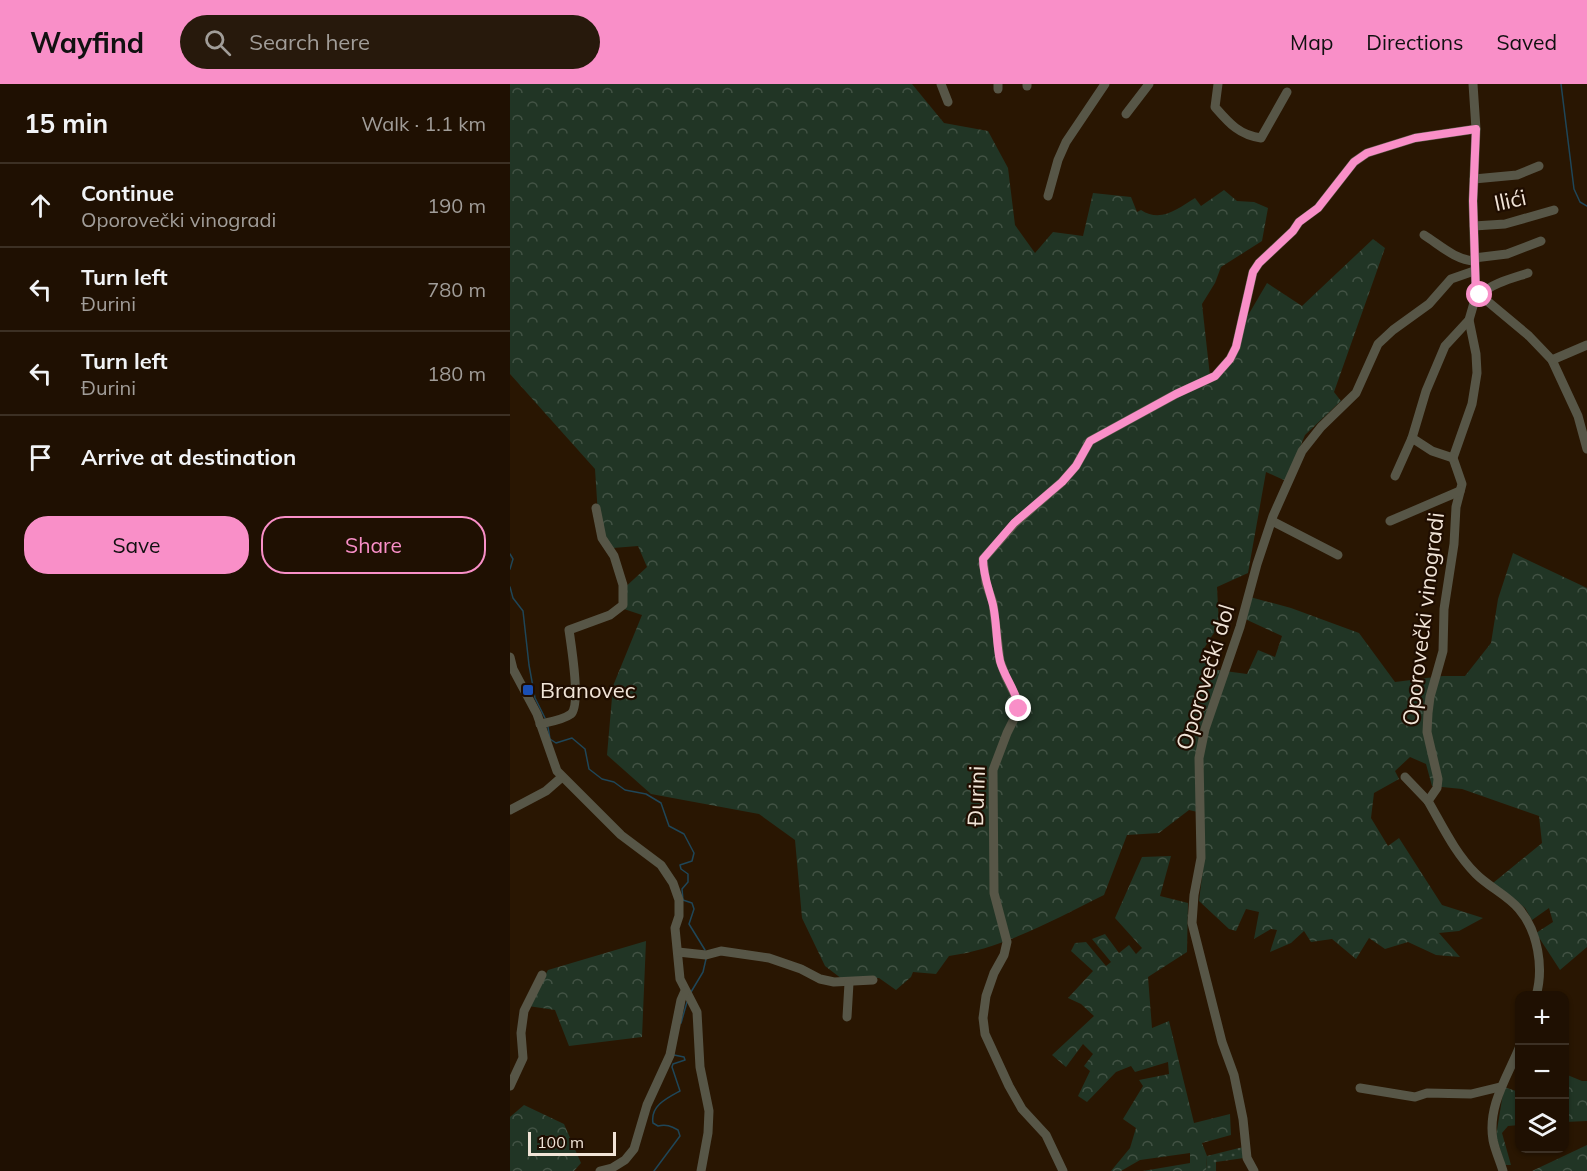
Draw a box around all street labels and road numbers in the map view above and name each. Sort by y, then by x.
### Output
street label: Ilići [1491,183,1529,217]
street label: Oporovečki vinogradi [1396,511,1450,727]
street label: Oporovečki dol [1170,601,1240,753]
street label: Đurini [961,765,991,827]

